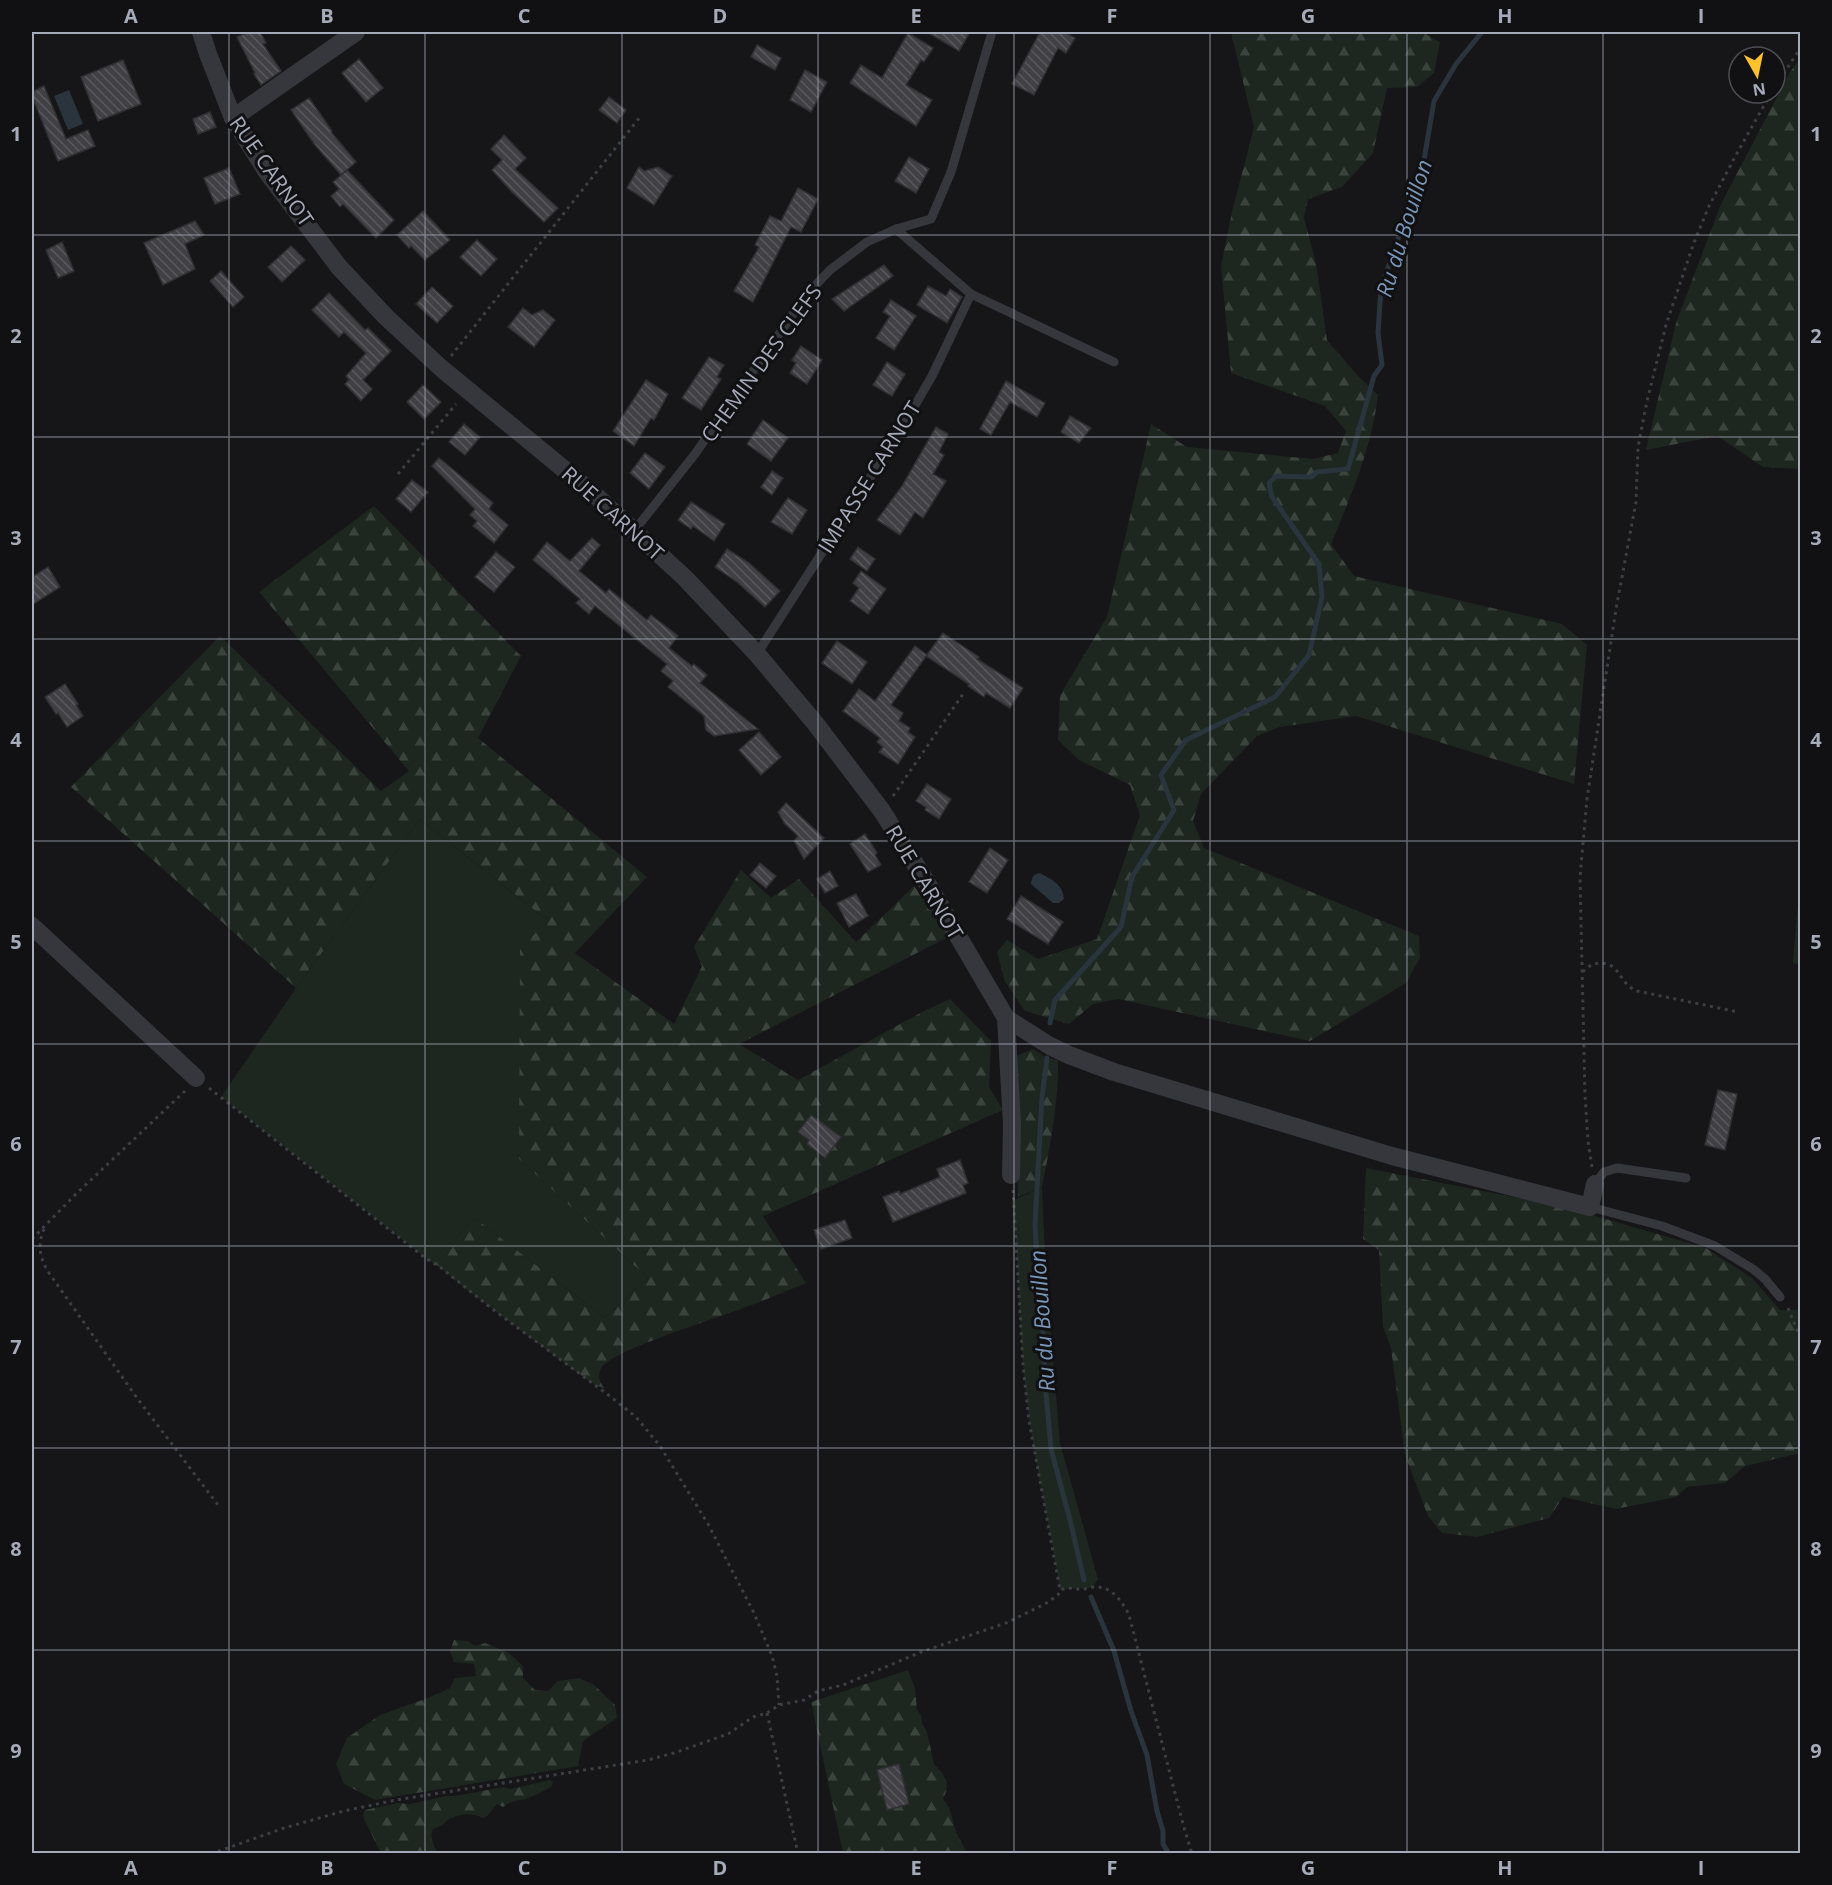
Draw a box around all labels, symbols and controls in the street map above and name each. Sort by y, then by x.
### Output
text: A [124,2,138,29]
text: B [320,2,334,29]
text: C [518,2,531,29]
text: D [713,2,727,29]
text: E [910,2,922,29]
text: F [1107,2,1117,29]
text: G [1301,2,1315,29]
text: H [1497,2,1513,29]
text: I [1698,2,1704,29]
north arrow [1727,45,1787,105]
text: N [1751,78,1767,102]
street label: RUE CARNOT [224,110,321,232]
text: 1 [10,120,22,147]
text: 1 [1810,120,1822,147]
water label: Ru du Bouillon [1368,156,1438,300]
street label: CHEMIN DES CLEFS [694,279,828,447]
text: 2 [10,322,22,349]
text: 2 [1810,322,1822,349]
street label: IMPASSE CARNOT [811,395,927,558]
street label: RUE CARNOT [556,460,670,567]
text: 3 [10,524,22,551]
text: 3 [1810,524,1822,551]
text: 4 [10,726,22,753]
text: 4 [1810,726,1822,753]
street label: RUE CARNOT [880,820,970,945]
text: 5 [10,928,22,955]
text: 5 [1810,928,1822,955]
text: 6 [10,1130,22,1157]
text: 6 [1810,1130,1822,1157]
water label: Ru du Bouillon [1021,1249,1061,1393]
text: 7 [10,1333,22,1360]
text: 7 [1810,1333,1822,1360]
text: 8 [10,1535,22,1562]
text: 8 [1810,1535,1822,1562]
text: 9 [10,1737,22,1764]
text: 9 [1810,1737,1822,1764]
text: A [124,1854,138,1881]
text: B [320,1854,334,1881]
text: C [518,1854,531,1881]
text: D [713,1854,727,1881]
text: E [910,1854,922,1881]
text: F [1107,1854,1117,1881]
text: G [1301,1854,1315,1881]
text: H [1497,1854,1513,1881]
text: I [1698,1854,1704,1881]

